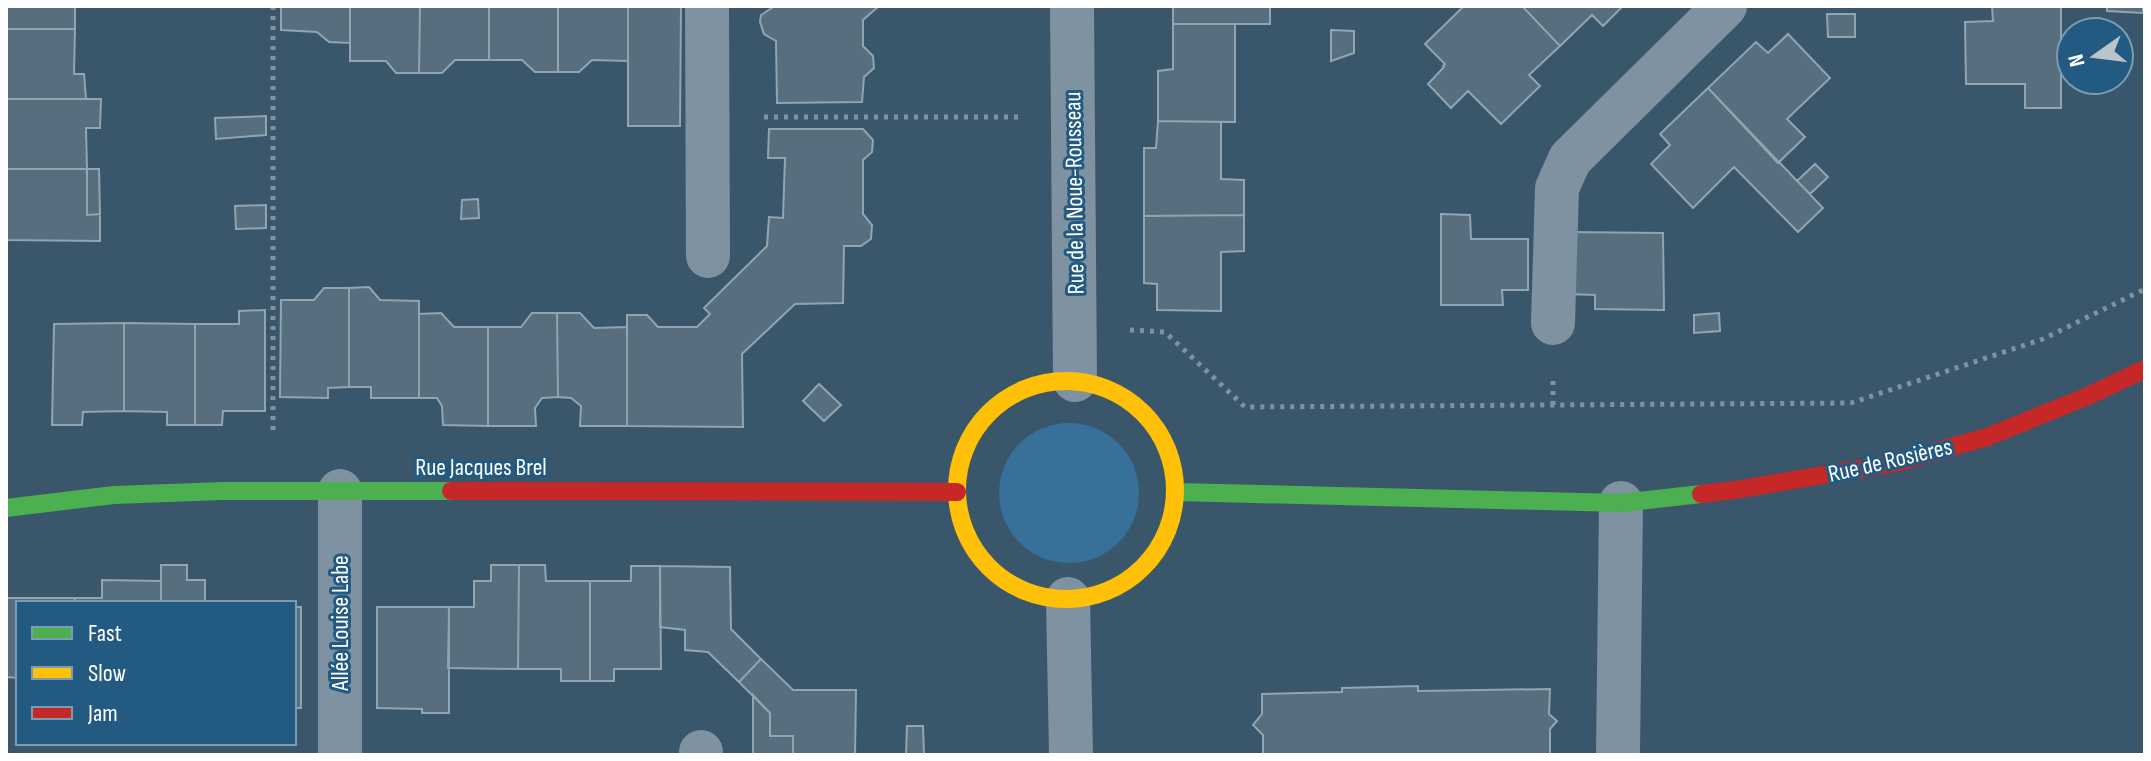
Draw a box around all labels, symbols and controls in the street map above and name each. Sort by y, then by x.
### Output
north arrow [2055,16,2135,96]
text: N [2063,52,2092,69]
street label: Rue de la Noue-Rousseau [1058,91,1091,295]
street label: Rue de Rosières [1825,432,1955,489]
street label: Rue Jacques Brel [415,453,547,482]
street label: Allée Louise Labe [326,555,355,692]
legend [16,601,296,745]
text: Fast [88,619,122,648]
text: Slow [88,659,126,688]
text: Jam [87,699,118,728]

